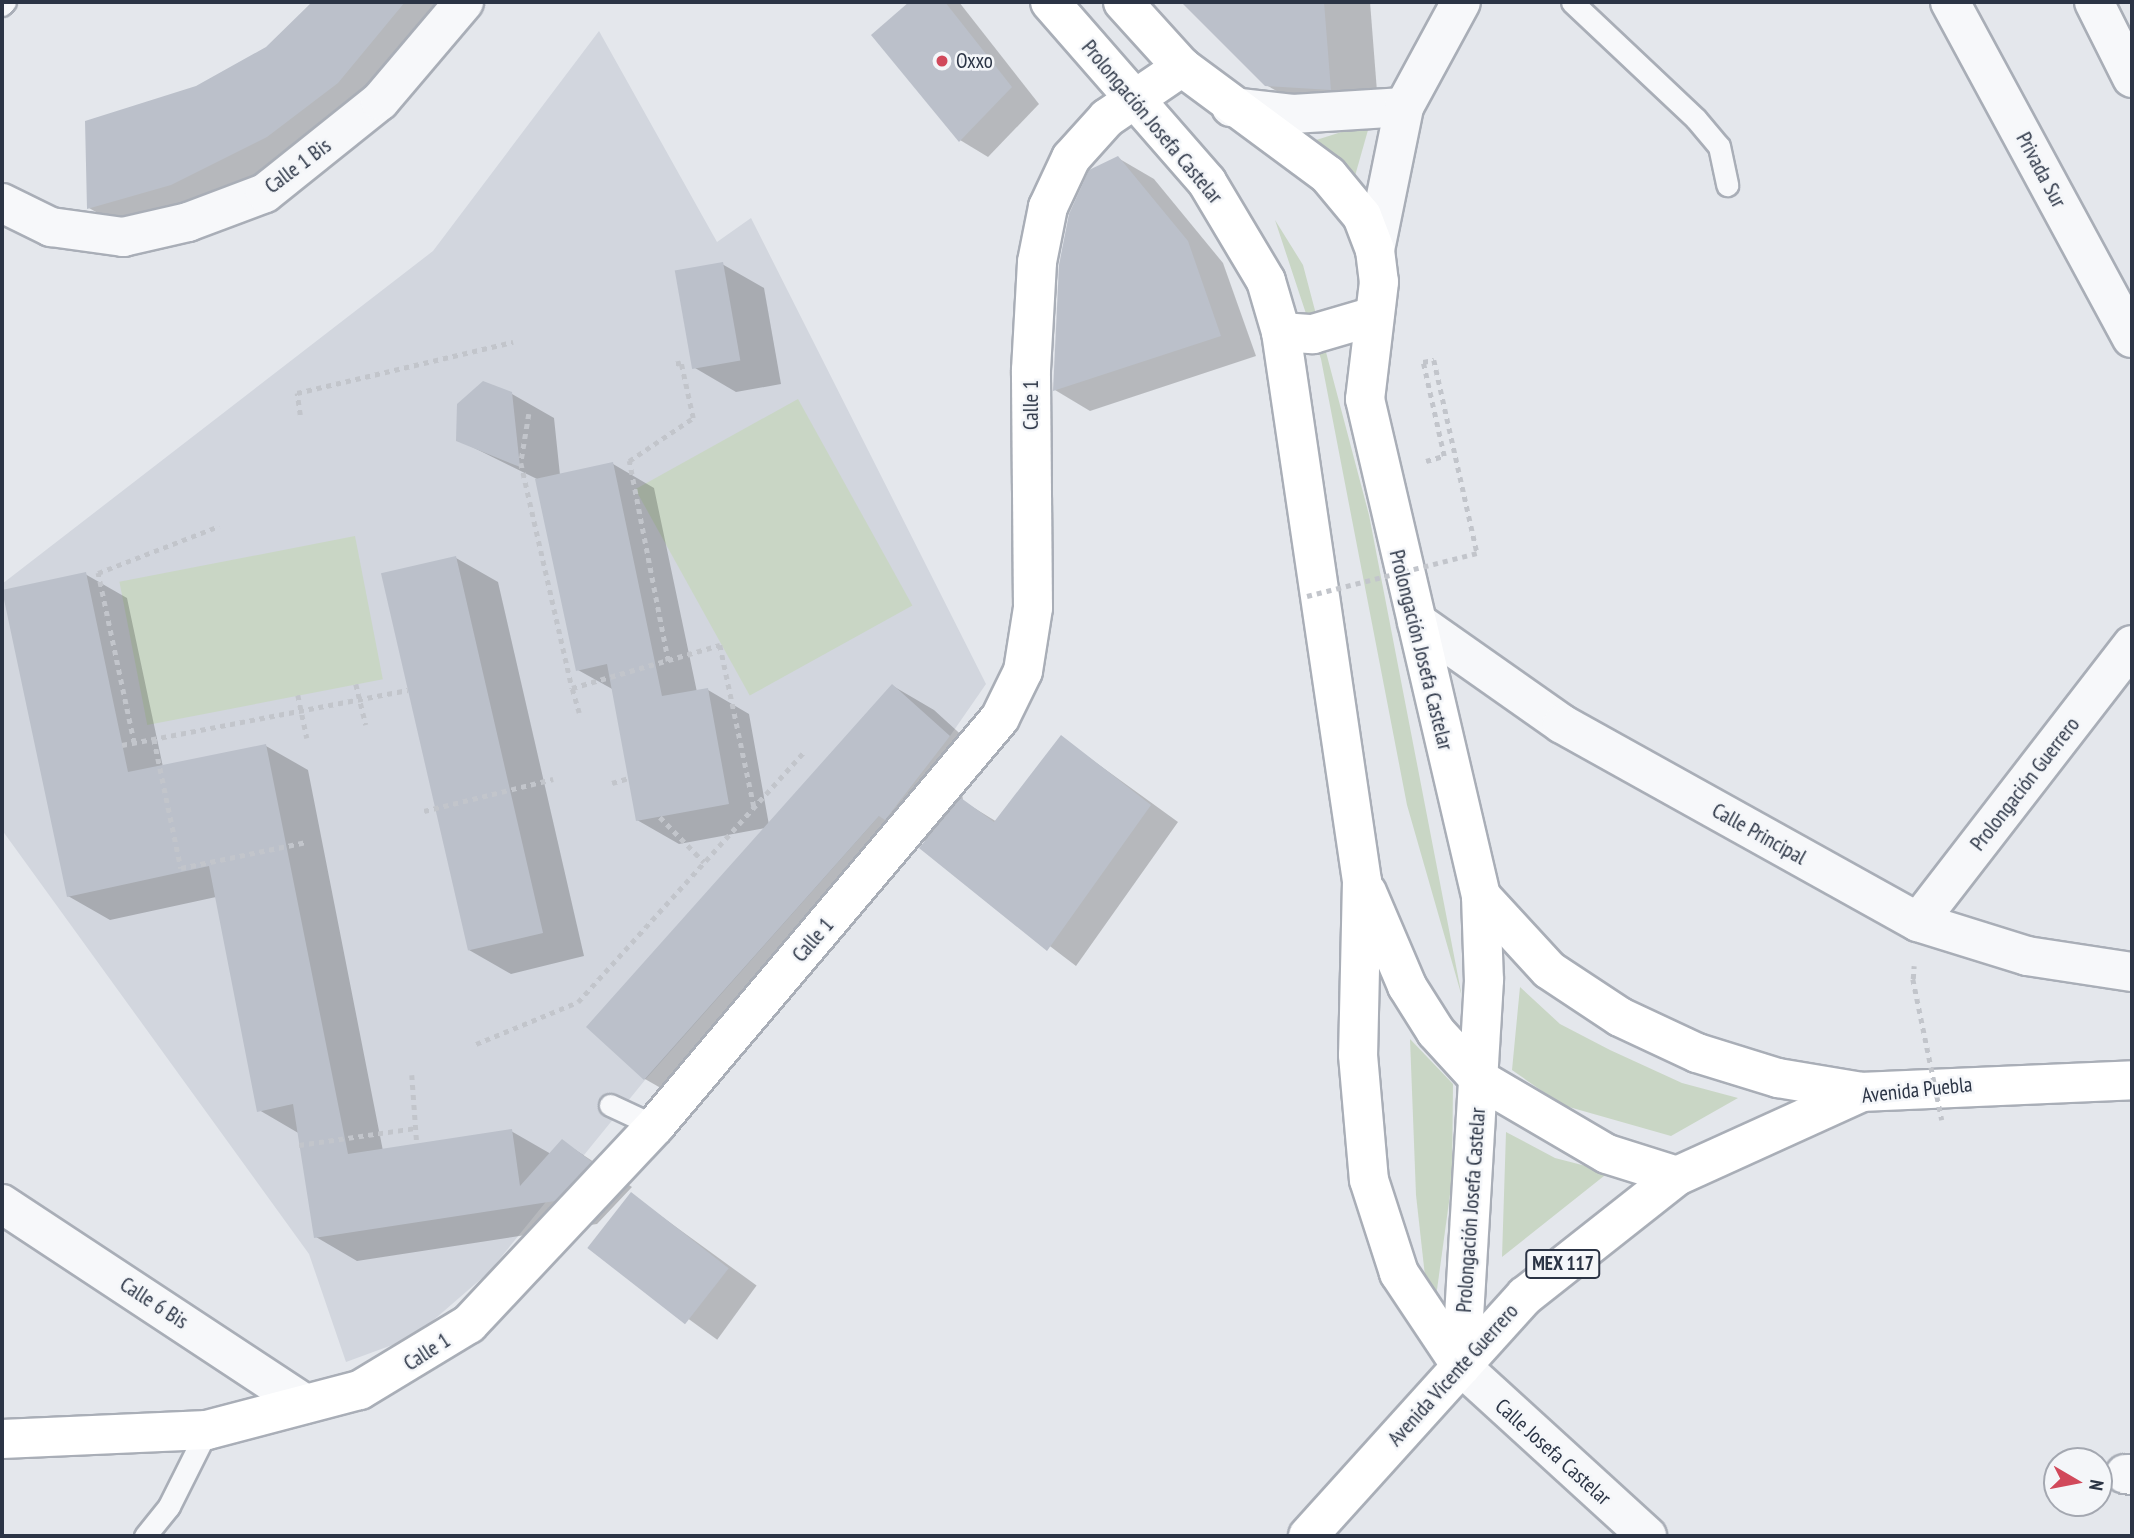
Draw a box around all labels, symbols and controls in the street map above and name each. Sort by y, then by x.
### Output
street label: Prolongación Josefa Castelar [1076,35,1228,209]
place label: Oxxo [956,48,993,74]
marker: Oxxo [934,53,950,69]
street label: Privada Sur [2011,128,2071,212]
street label: Calle 1 Bis [260,133,336,199]
street label: Calle 1 [1018,380,1044,430]
street label: Prolongación Josefa Castelar [1384,547,1458,753]
street label: Prolongación Guerrero [1965,712,2085,856]
street label: Calle Principal [1708,798,1810,870]
street label: Calle 1 [787,913,839,967]
street label: Avenida Puebla [1861,1072,1973,1108]
street label: Prolongación Josefa Castelar [1451,1107,1491,1313]
road number: MEX 117 [1524,1248,1602,1280]
street label: Calle 6 Bis [115,1272,193,1334]
street label: Avenida Vicente Guerrero [1382,1299,1524,1451]
street label: Calle 1 [399,1328,455,1376]
street label: Calle Josefa Castelar [1490,1393,1616,1511]
north arrow [2043,1447,2113,1517]
text: N [2084,1478,2109,1492]

